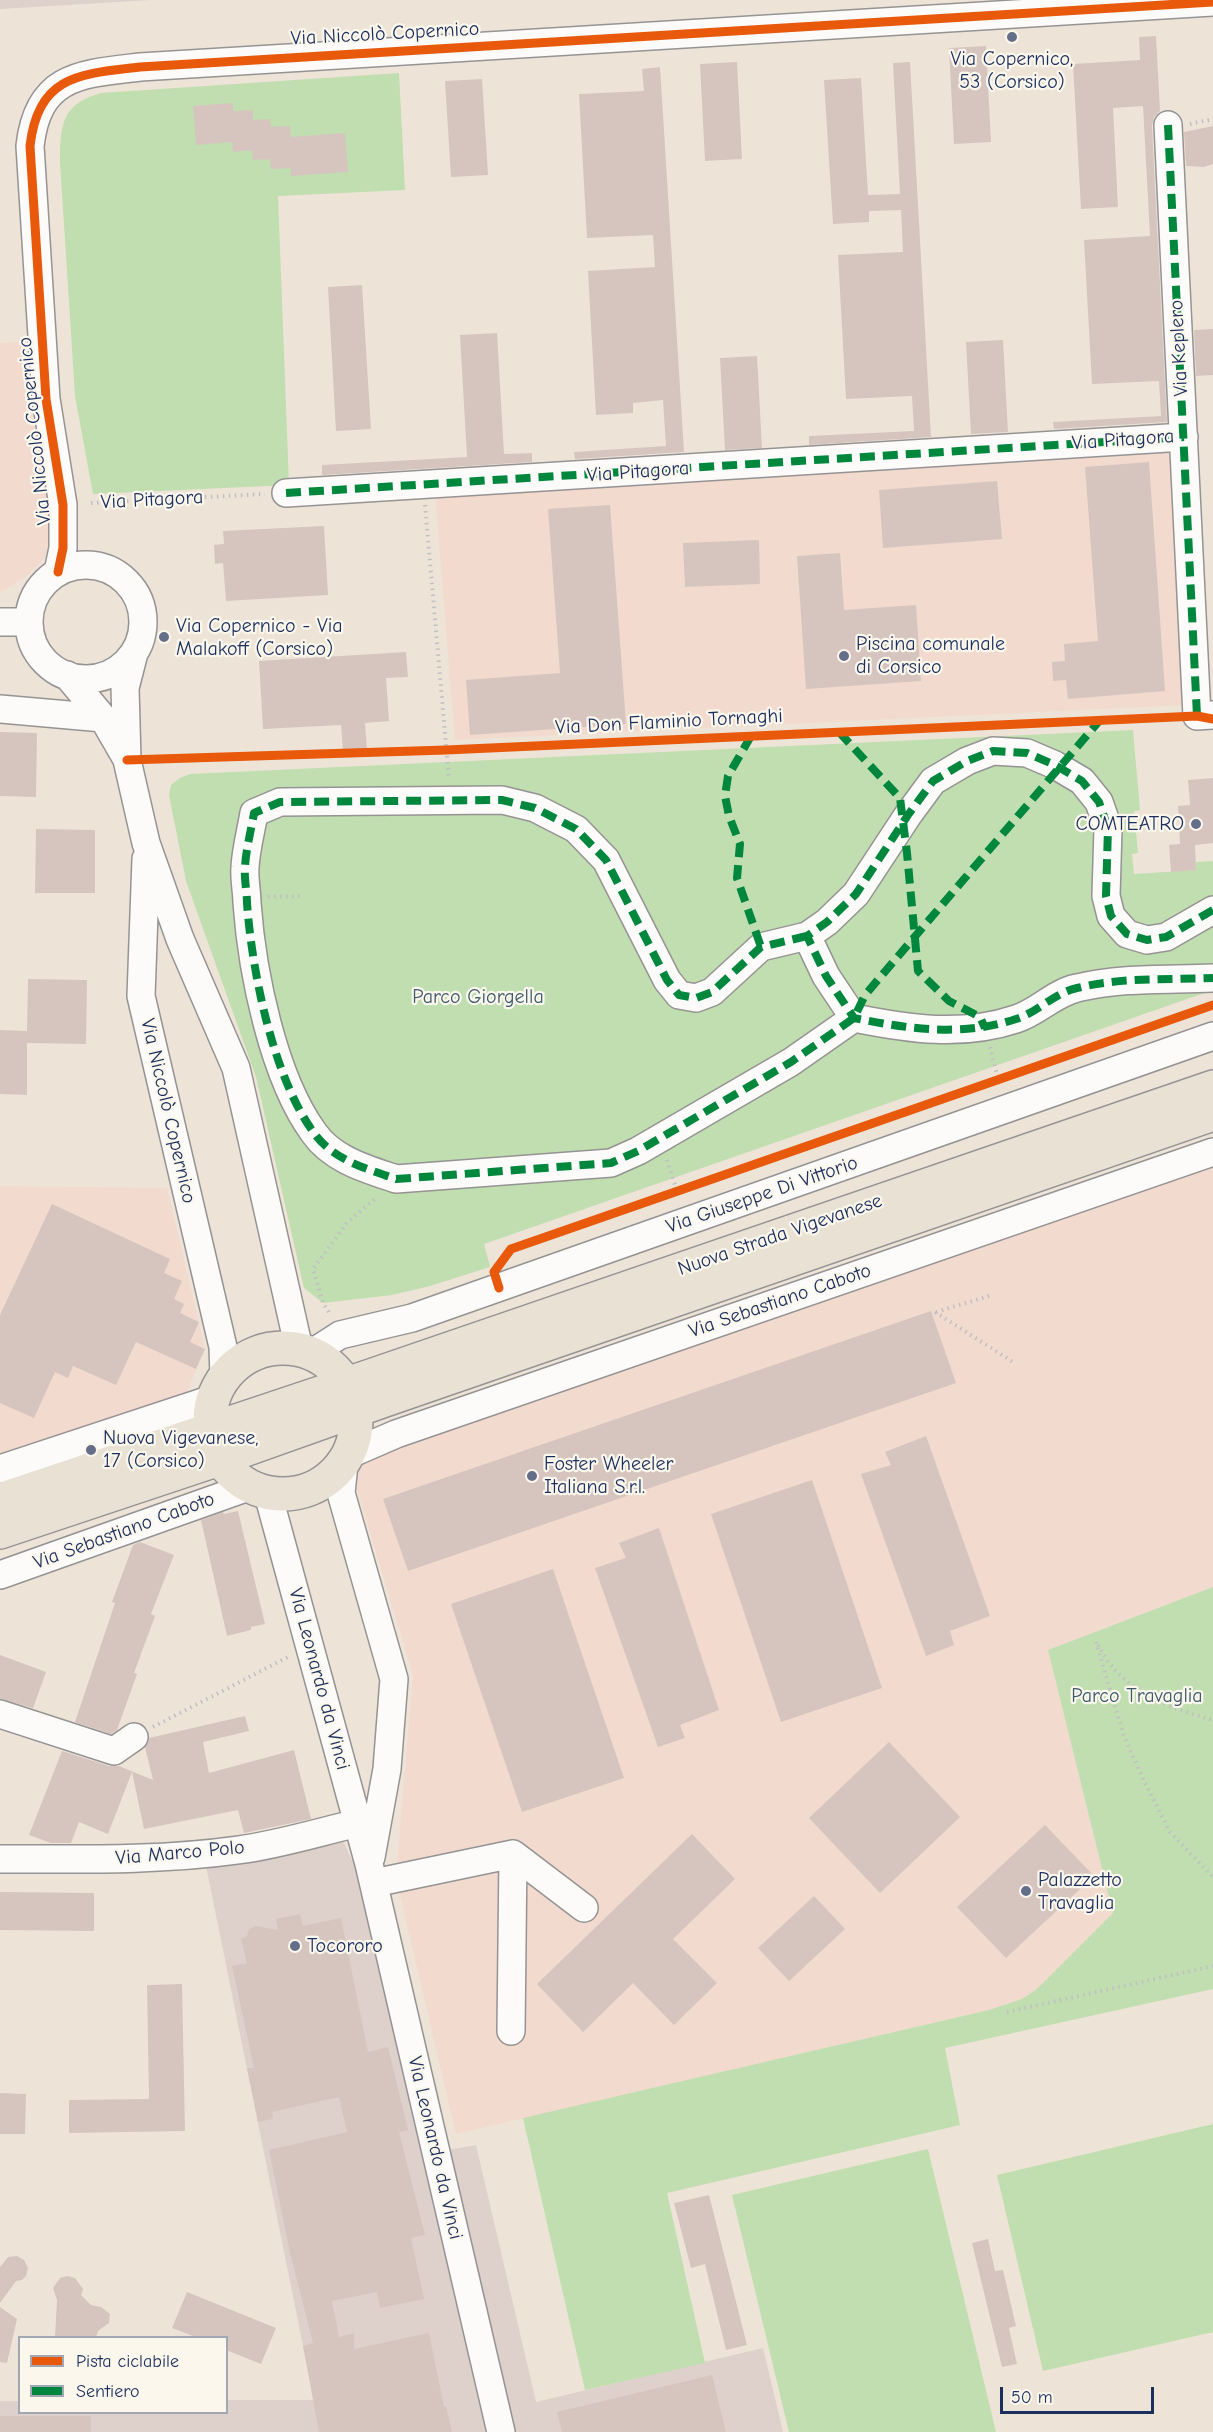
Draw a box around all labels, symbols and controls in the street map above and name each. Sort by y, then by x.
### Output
street label: Via Niccolò Copernico [290,17,480,51]
marker: Via Copernico, 53 (Corsico) [1005,30,1019,44]
place label: Via Copernico, 53 (Corsico) [951,47,1073,94]
street label: Via Keplero [1164,299,1194,397]
street label: Via Niccolò Copernico [13,336,57,526]
street label: Via Pitagora [1071,424,1175,456]
street label: Via Pitagora [586,456,690,488]
street label: Via Pitagora [100,485,204,515]
place label: Via Copernico - Via Malakoff (Corsico) [176,614,342,661]
marker: Via Copernico - Via Malakoff (Corsico) [157,630,171,644]
place label: Piscina comunale di Corsico [856,632,1005,679]
marker: Piscina comunale di Corsico [837,649,851,663]
street label: Via Don Flaminio Tornaghi [555,704,783,740]
place label: COMTEATRO [1076,812,1184,836]
marker: COMTEATRO [1189,817,1203,831]
park label: Parco Giorgella [412,985,544,1009]
street label: Via Niccolò Copernico [135,1016,201,1206]
street label: Via Giuseppe Di Vittorio [663,1151,861,1239]
street label: Nuova Strada Vigevanese [675,1189,885,1281]
street label: Via Sebastiano Caboto [686,1259,874,1343]
place label: Nuova Vigevanese, 17 (Corsico) [103,1426,258,1473]
marker: Nuova Vigevanese, 17 (Corsico) [84,1443,98,1457]
place label: Foster Wheeler Italiana S.r.l. [544,1452,673,1499]
marker: Foster Wheeler Italiana S.r.l. [525,1469,539,1483]
street label: Via Sebastiano Caboto [30,1487,218,1575]
street label: Via Leonardo da Vinci [283,1585,355,1773]
park label: Parco Travaglia [1071,1684,1203,1708]
street label: Via Marco Polo [114,1835,246,1871]
place label: Palazzetto Travaglia [1038,1868,1122,1915]
marker: Palazzetto Travaglia [1019,1884,1033,1898]
place label: Tocororo [307,1934,383,1958]
marker: Tocororo [288,1939,302,1953]
street label: Via Leonardo da Vinci [402,2054,468,2242]
legend [18,2336,228,2414]
text: Pista ciclabile [76,2351,179,2372]
scale bar [1003,2375,1158,2413]
text: Sentiero [76,2381,140,2402]
text: 50 m [1011,2387,1053,2408]

